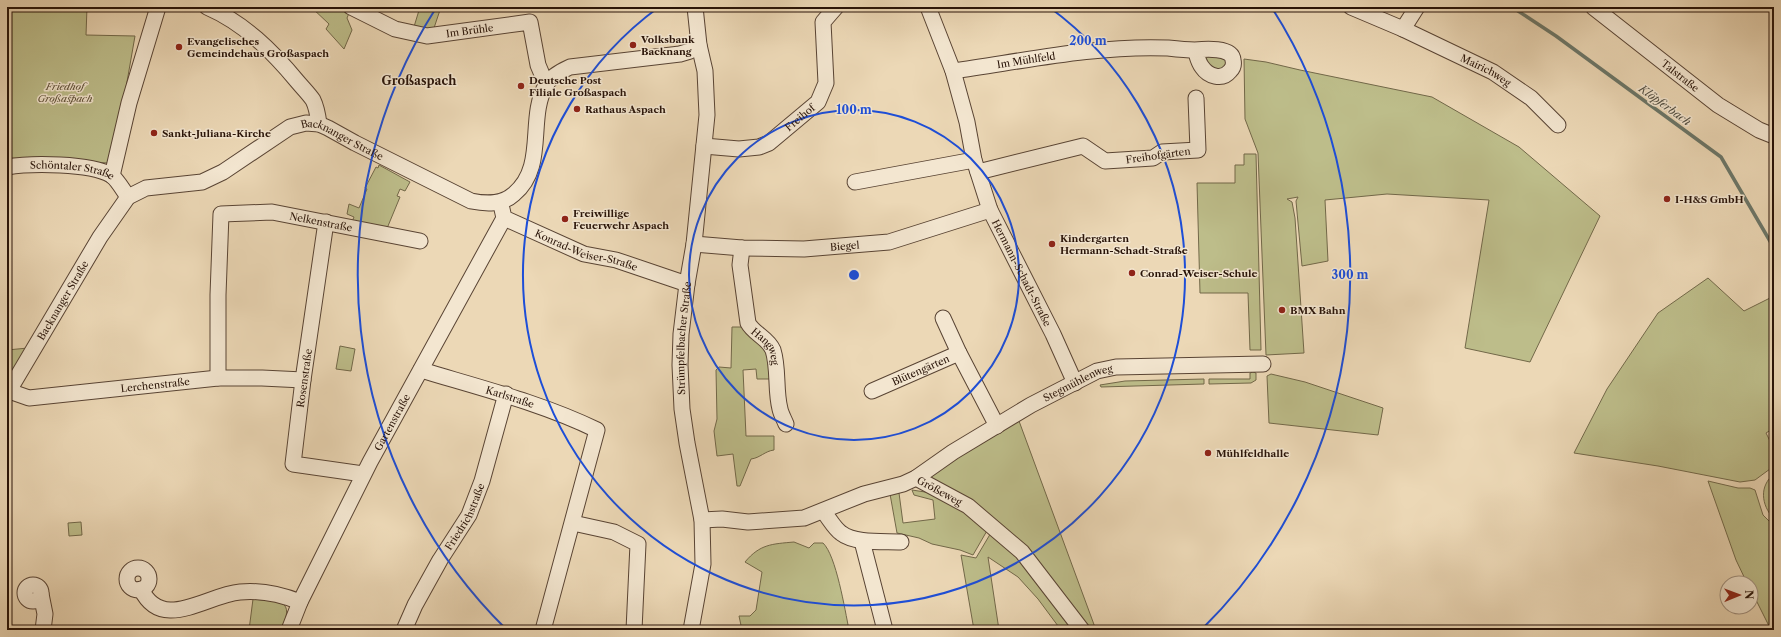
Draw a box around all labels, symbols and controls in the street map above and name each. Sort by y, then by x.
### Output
street label: Im Brühle [445,21,495,40]
place label: Volksbank Backnang [640,33,695,58]
text: 200 m [1069,33,1107,48]
place label: Evangelisches Gemeindehaus Großaspach [187,35,329,60]
marker: Volksbank Backnang [628,40,638,50]
marker: Evangelisches Gemeindehaus Großaspach [174,42,184,52]
street label: Im Mühlfeld [996,49,1056,71]
street label: Mairichweg [1458,51,1514,90]
street label: Talstraße [1658,57,1702,95]
district label: Großaspach [382,73,457,88]
place label: Deutsche Post Filiale Großaspach [529,74,627,99]
park label: Friedhof Großaspach [37,80,93,105]
marker: Deutsche Post Filiale Großaspach [516,81,526,91]
water label: Klöpferbach [1636,81,1694,128]
street label: Freihof [782,101,819,134]
text: 100 m [836,102,872,117]
place label: Rathaus Aspach [585,103,666,116]
marker: Rathaus Aspach [572,104,582,114]
street label: Backnanger Straße [299,117,386,163]
place label: Sankt-Juliana-Kirche [162,127,271,140]
marker: Sankt-Juliana-Kirche [149,128,159,138]
street label: Freihofgärten [1125,144,1192,166]
street label: Schöntaler Straße [30,159,118,183]
place label: I-H&S GmbH [1675,193,1744,206]
marker: I-H&S GmbH [1662,194,1672,204]
place label: Freiwillige Feuerwehr Aspach [573,207,669,232]
street label: Nelkenstraße [288,210,354,235]
marker: Freiwillige Feuerwehr Aspach [560,214,570,224]
street label: Hermann-Schadt-Straße [989,217,1054,329]
street label: Konrad-Weiser-Straße [533,227,640,274]
place label: Kindergarten Hermann-Schadt-Straße [1060,232,1188,257]
street label: Biegel [830,238,860,254]
marker: Kindergarten Hermann-Schadt-Straße [1047,239,1057,249]
street label: Backnanger Straße [34,258,92,343]
place label: Conrad-Weiser-Schule [1140,267,1258,280]
text: 300 m [1331,267,1369,282]
centre of rings [847,268,861,282]
marker: Conrad-Weiser-Schule [1127,268,1137,278]
street label: Strümpfelbacher Straße [674,280,694,395]
place label: BMX Bahn [1290,304,1346,317]
marker: BMX Bahn [1277,305,1287,315]
street label: Hangweg [748,325,782,367]
street label: Rosenstraße [294,347,315,408]
street label: Blütengärten [890,352,952,389]
street label: Stegmühlenweg [1041,362,1115,405]
street label: Lerchenstraße [120,375,191,395]
street label: Karlstraße [484,383,536,411]
street label: Gartenstraße [371,391,413,453]
place label: Mühlfeldhalle [1216,447,1289,460]
marker: Mühlfeldhalle [1203,448,1213,458]
street label: Größeweg [915,474,965,509]
street label: Friedrichstraße [442,481,488,553]
north arrow [1719,575,1759,615]
text: N [1742,590,1756,600]

